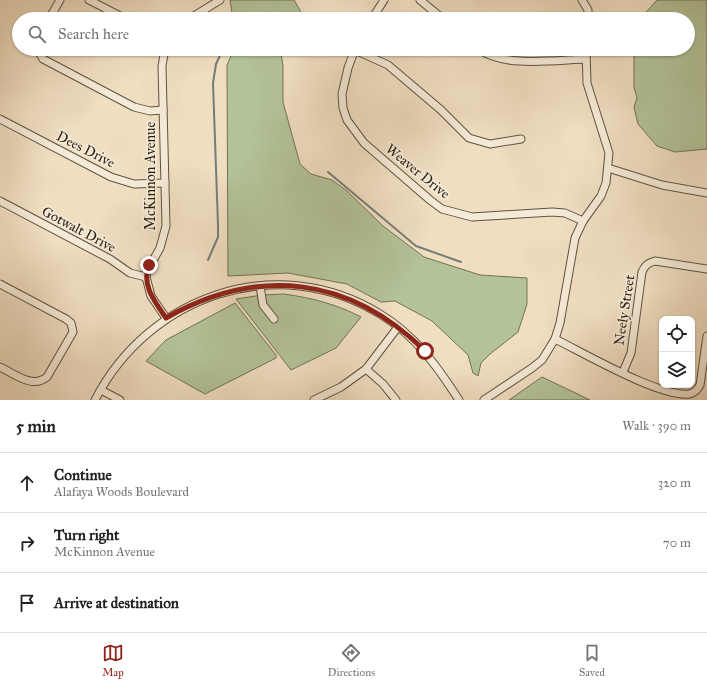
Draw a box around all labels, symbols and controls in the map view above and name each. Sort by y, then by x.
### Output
search box [12,12,695,56]
icon: search [26,23,48,45]
text: Search here [58,25,129,43]
street label: McKinnon Avenue [142,121,159,230]
street label: Dees Drive [54,128,118,171]
street label: Weaver Drive [382,140,453,202]
street label: Gotwalt Drive [39,203,119,256]
route end [140,256,158,274]
street label: Neely Street [611,274,638,347]
map controls [659,316,695,388]
button: locate [659,316,695,352]
route start [416,342,434,360]
button: layers [659,352,695,388]
text: 5 min [16,416,56,437]
text: Walk · 390 m [622,418,691,434]
text: Continue [54,466,112,484]
icon: ahead [16,472,38,494]
text: 320 m [658,475,691,491]
text: Alafaya Woods Boulevard [54,484,189,500]
text: Turn right [54,526,119,544]
icon: right [16,532,38,554]
text: 70 m [663,535,691,551]
text: McKinnon Avenue [54,544,155,560]
icon: arrive [16,592,38,614]
text: Arrive at destination [54,594,179,612]
tab: Map [102,642,124,679]
tab: Directions [328,642,375,679]
tab: Saved [579,642,605,679]

